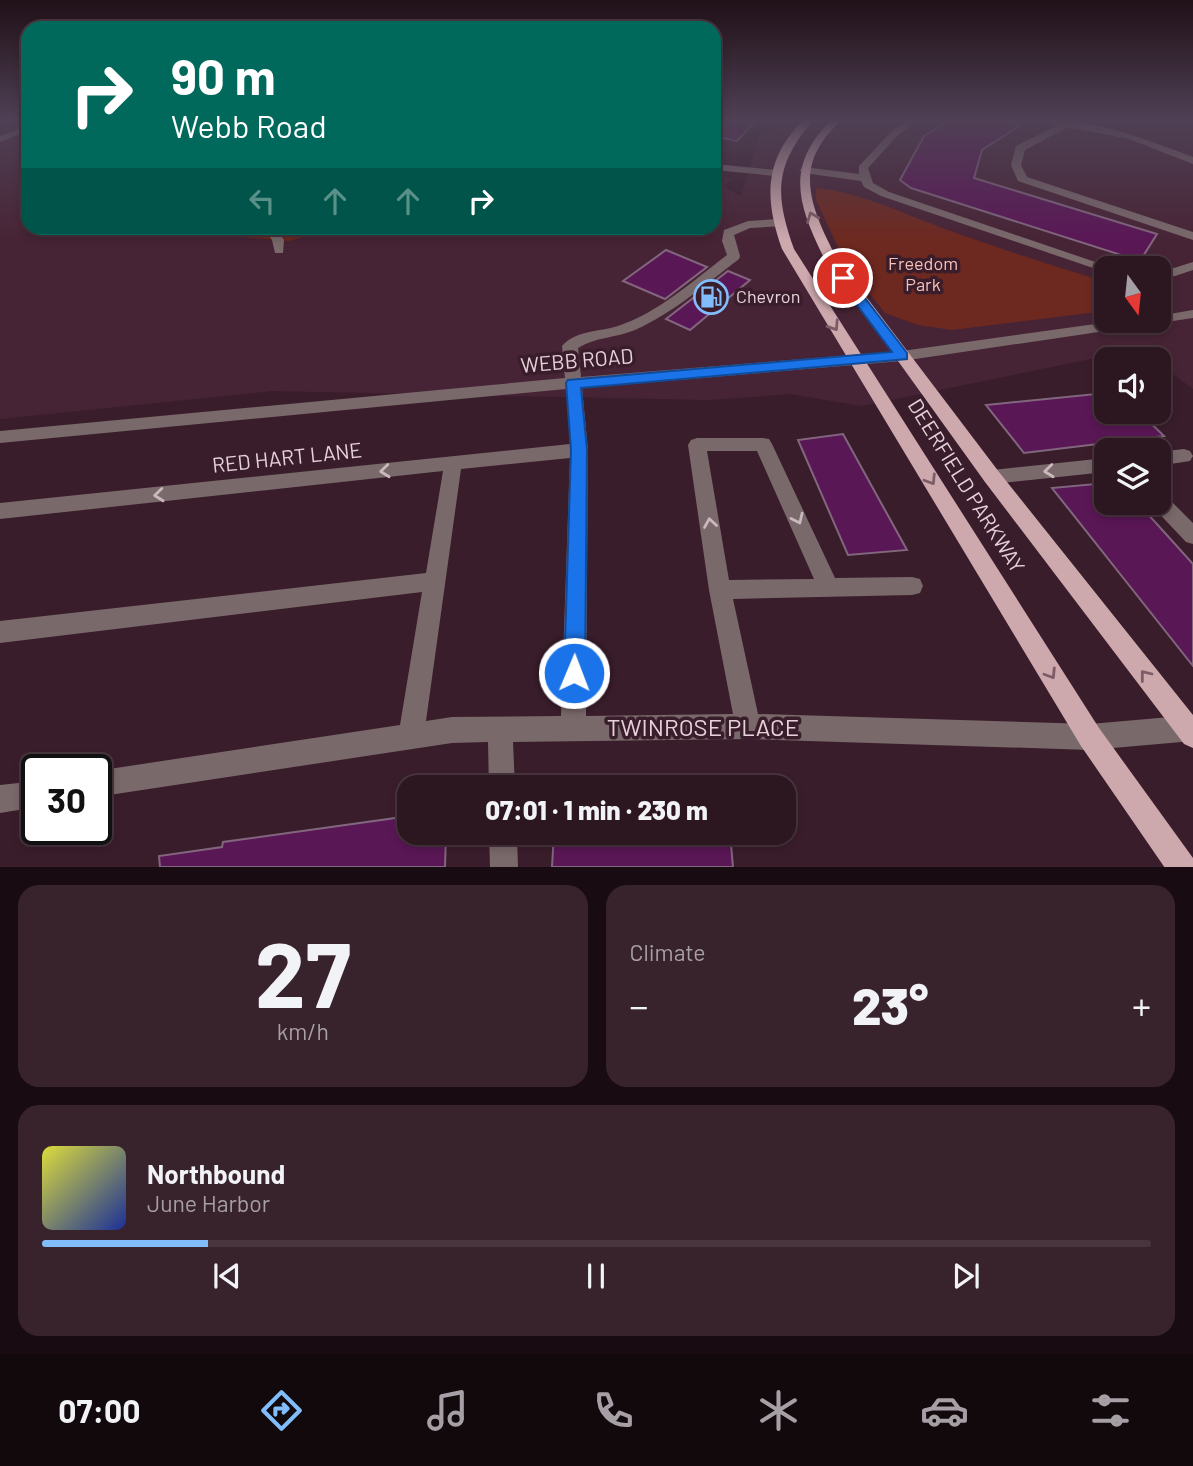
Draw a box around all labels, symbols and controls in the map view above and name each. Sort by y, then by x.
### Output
text: 90 m [171,46,276,105]
icon: right [56,49,147,140]
text: Webb Road [171,106,327,144]
icon: left [243,182,281,220]
icon: ahead [316,182,354,220]
icon: ahead [389,182,427,220]
icon: right [462,182,500,220]
one-way arrow [806,212,820,224]
pin [813,248,873,308]
park label: Freedom Park [888,252,958,295]
north arrow [1094,256,1171,332]
map controls [1094,256,1171,515]
icon: arrive [824,259,862,297]
fuel station icon: Chevron [692,278,730,316]
place label: Chevron [736,285,800,307]
one-way arrow [825,318,838,331]
street label: WEBB ROAD [519,342,634,377]
button: sound [1094,347,1171,424]
street label: DEERFIELD PARKWAY [904,394,1031,577]
street label: RED HART LANE [211,436,363,477]
button: layers [1094,438,1171,515]
one-way arrow [379,463,390,478]
one-way arrow [1043,463,1055,478]
one-way arrow [923,472,936,485]
one-way arrow [153,487,165,502]
one-way arrow [790,512,804,524]
one-way arrow [703,517,718,529]
position arrow [537,636,611,710]
one-way arrow [1042,666,1055,679]
one-way arrow [1141,671,1153,684]
street label: TWINROSE PLACE [607,712,799,741]
speed limit sign: 30 [21,754,112,845]
text: 07:01 · 1 min · 230 m [485,794,708,825]
text: 27 [255,917,351,1026]
text: Climate [630,938,706,966]
text: 23° [852,973,929,1035]
text: − [630,982,649,1028]
text: + [1132,982,1151,1028]
text: km/h [277,1017,329,1045]
text: Northbound [147,1158,285,1189]
text: June Harbor [147,1189,270,1217]
icon: previous [208,1257,246,1295]
icon: pause [577,1257,615,1295]
icon: next [947,1257,985,1295]
icon: directions [257,1386,306,1435]
icon: music [423,1386,472,1435]
icon: phone [589,1386,638,1435]
icon: climate [754,1386,803,1435]
icon: car [920,1386,969,1435]
icon: filters [1086,1386,1135,1435]
text: 07:00 [58,1391,141,1429]

